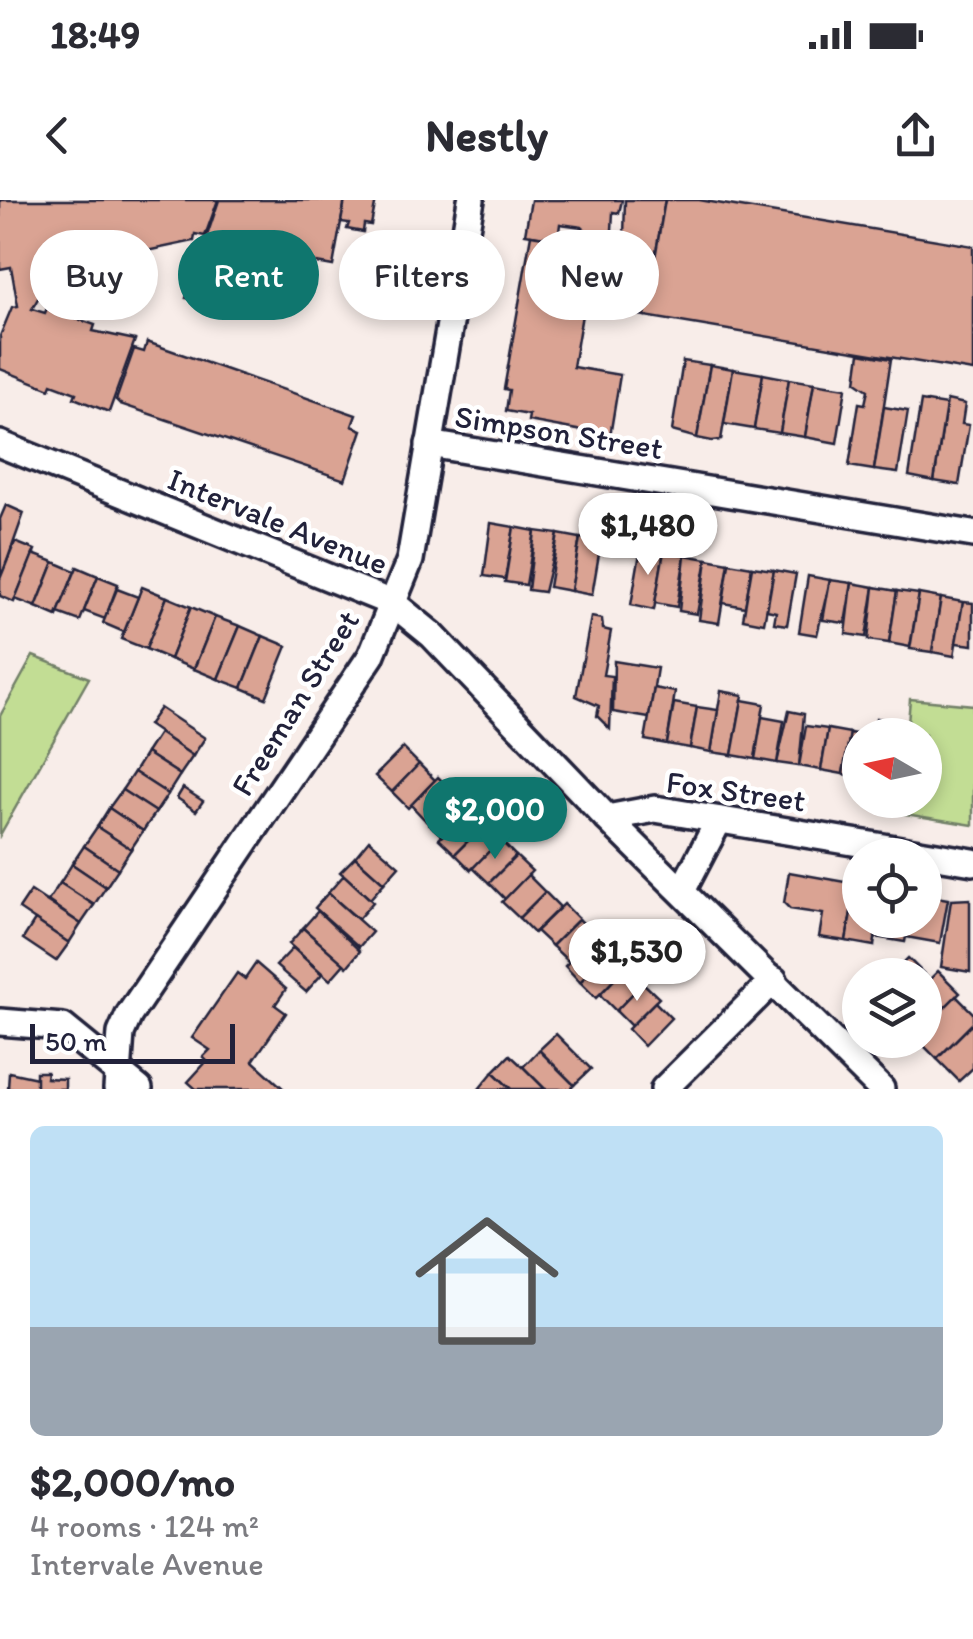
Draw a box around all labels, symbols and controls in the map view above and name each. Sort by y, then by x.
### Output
text: 18:49 [50,12,140,58]
icon: back [30,108,85,163]
text: Nestly [425,108,548,162]
icon: share [888,108,943,163]
chip: Buy [30,230,158,320]
chip: Rent [178,230,319,320]
chip: Filters [339,230,505,320]
chip: New [525,230,659,320]
street label: Simpson Street [452,397,666,467]
street label: Intervale Avenue [163,460,393,582]
pin: $1,480 [567,493,729,578]
text: $1,480 [600,506,696,544]
street label: Freeman Street [223,603,367,803]
north arrow [842,718,942,818]
map controls [842,718,942,1058]
street label: Fox Street [664,762,808,820]
pin: $2,000 [414,777,576,862]
text: $2,000 [445,790,545,828]
button: locate [842,838,942,938]
pin: $1,530 [556,919,718,1004]
text: $1,530 [591,932,683,970]
button: layers [842,958,942,1058]
scale bar [30,1019,235,1064]
text: 50 m [45,1024,107,1058]
icon: home [397,1191,577,1371]
text: $2,000/mo [30,1456,235,1507]
text: 4 rooms · 124 m² [30,1507,259,1545]
text: Intervale Avenue [30,1545,264,1583]

